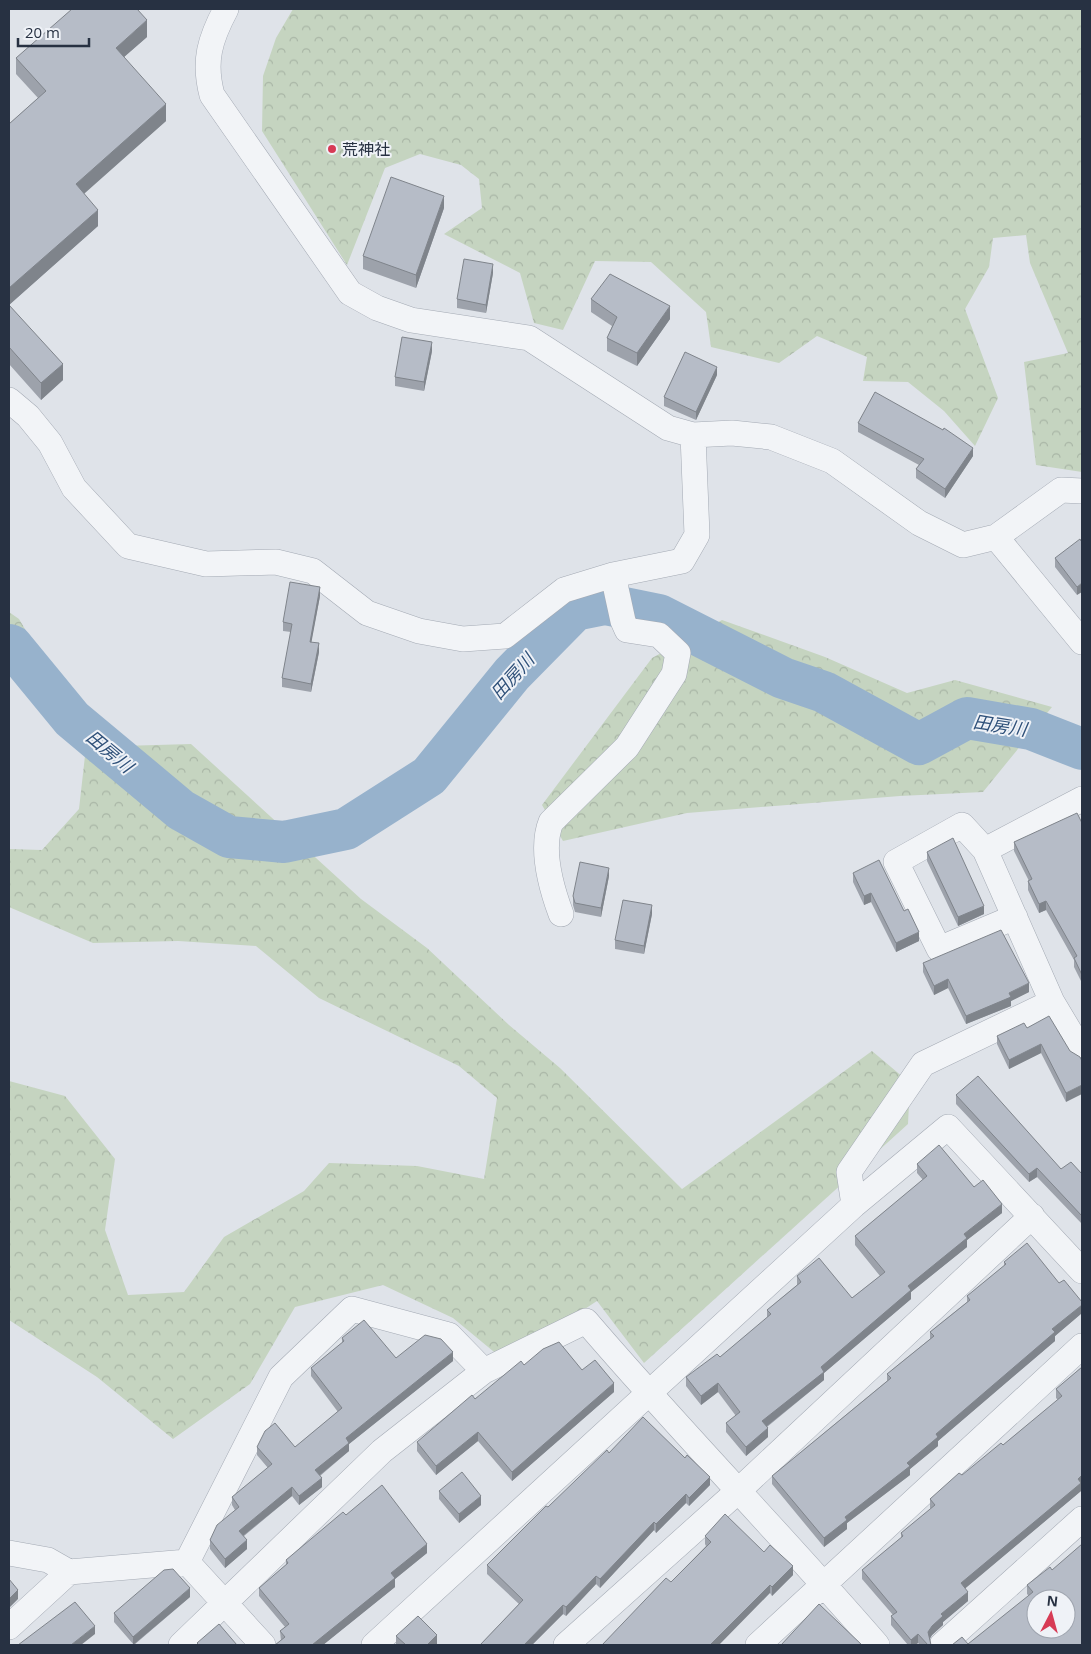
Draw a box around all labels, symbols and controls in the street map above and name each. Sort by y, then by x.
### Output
scale bar [18,15,89,47]
text: 20 m [25,22,60,42]
place label: 荒神社 [342,138,390,160]
marker: 荒神社 [326,143,338,155]
water label: 田房川 [485,646,540,704]
water label: 田房川 [971,709,1031,741]
water label: 田房川 [82,724,140,779]
north arrow [1026,1589,1076,1639]
text: N [1046,1591,1059,1611]

